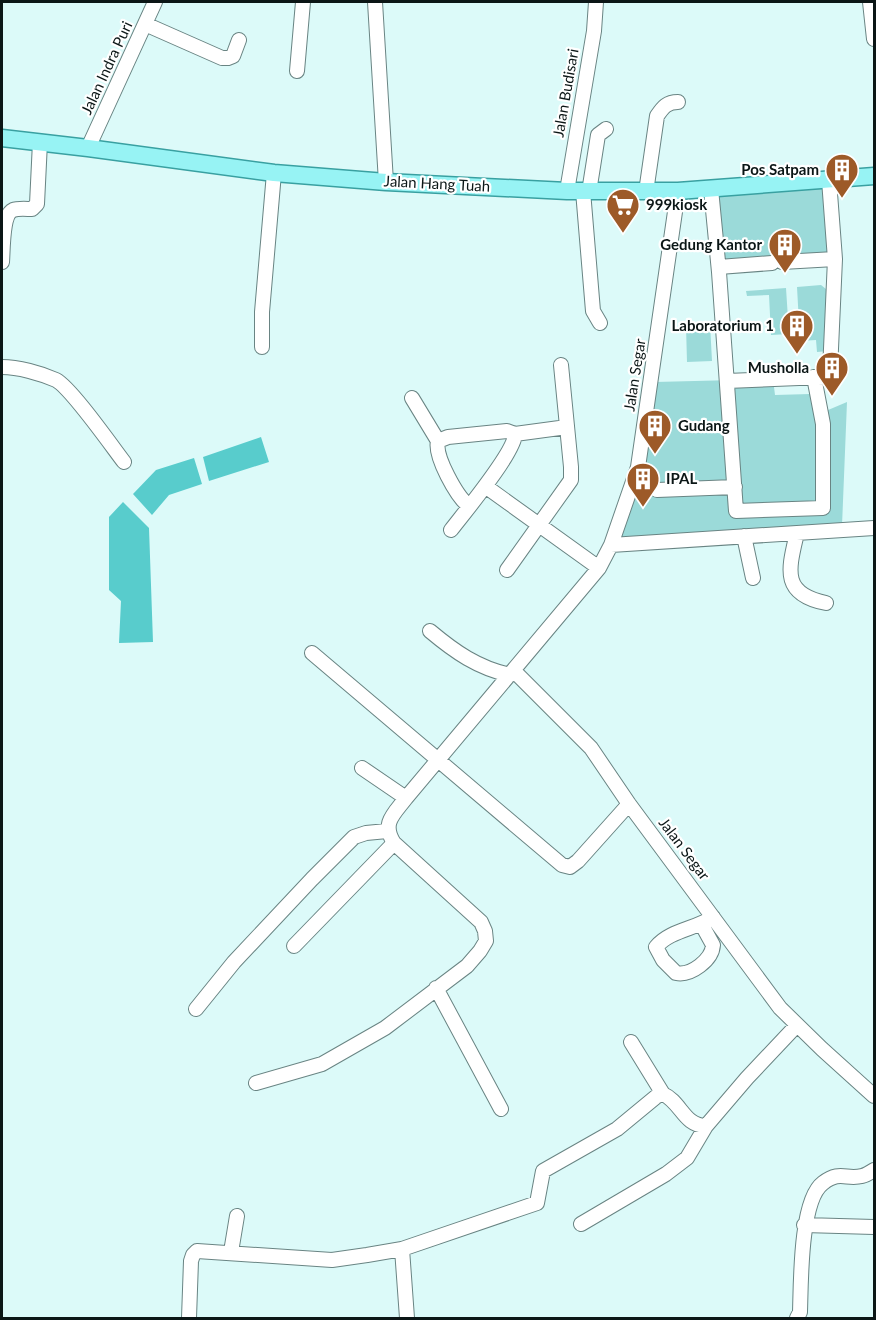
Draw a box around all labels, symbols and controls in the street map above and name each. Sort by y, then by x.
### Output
street label: Jalan Indra Puri [77,18,136,117]
street label: Jalan Budisari [548,47,582,139]
building icon: Pos Satpam [824,152,860,199]
place label: Pos Satpam [741,160,819,178]
street label: Jalan Hang Tuah [383,171,491,195]
supermarket icon: 999kiosk [605,187,641,234]
place label: 999kiosk [646,195,708,213]
building icon: Gedung Kantor [767,227,803,274]
place label: Gedung Kantor [660,235,762,253]
building icon: Laboratorium 1 [779,308,815,355]
place label: Laboratorium 1 [672,316,774,334]
street label: Jalan Segar [619,337,649,413]
building icon: Musholla [814,350,850,397]
place label: Musholla [748,358,809,376]
building icon: Gudang [637,408,673,455]
place label: Gudang [678,416,730,434]
building icon: IPAL [625,461,661,508]
place label: IPAL [666,469,697,487]
street label: Jalan Segar [656,814,714,884]

